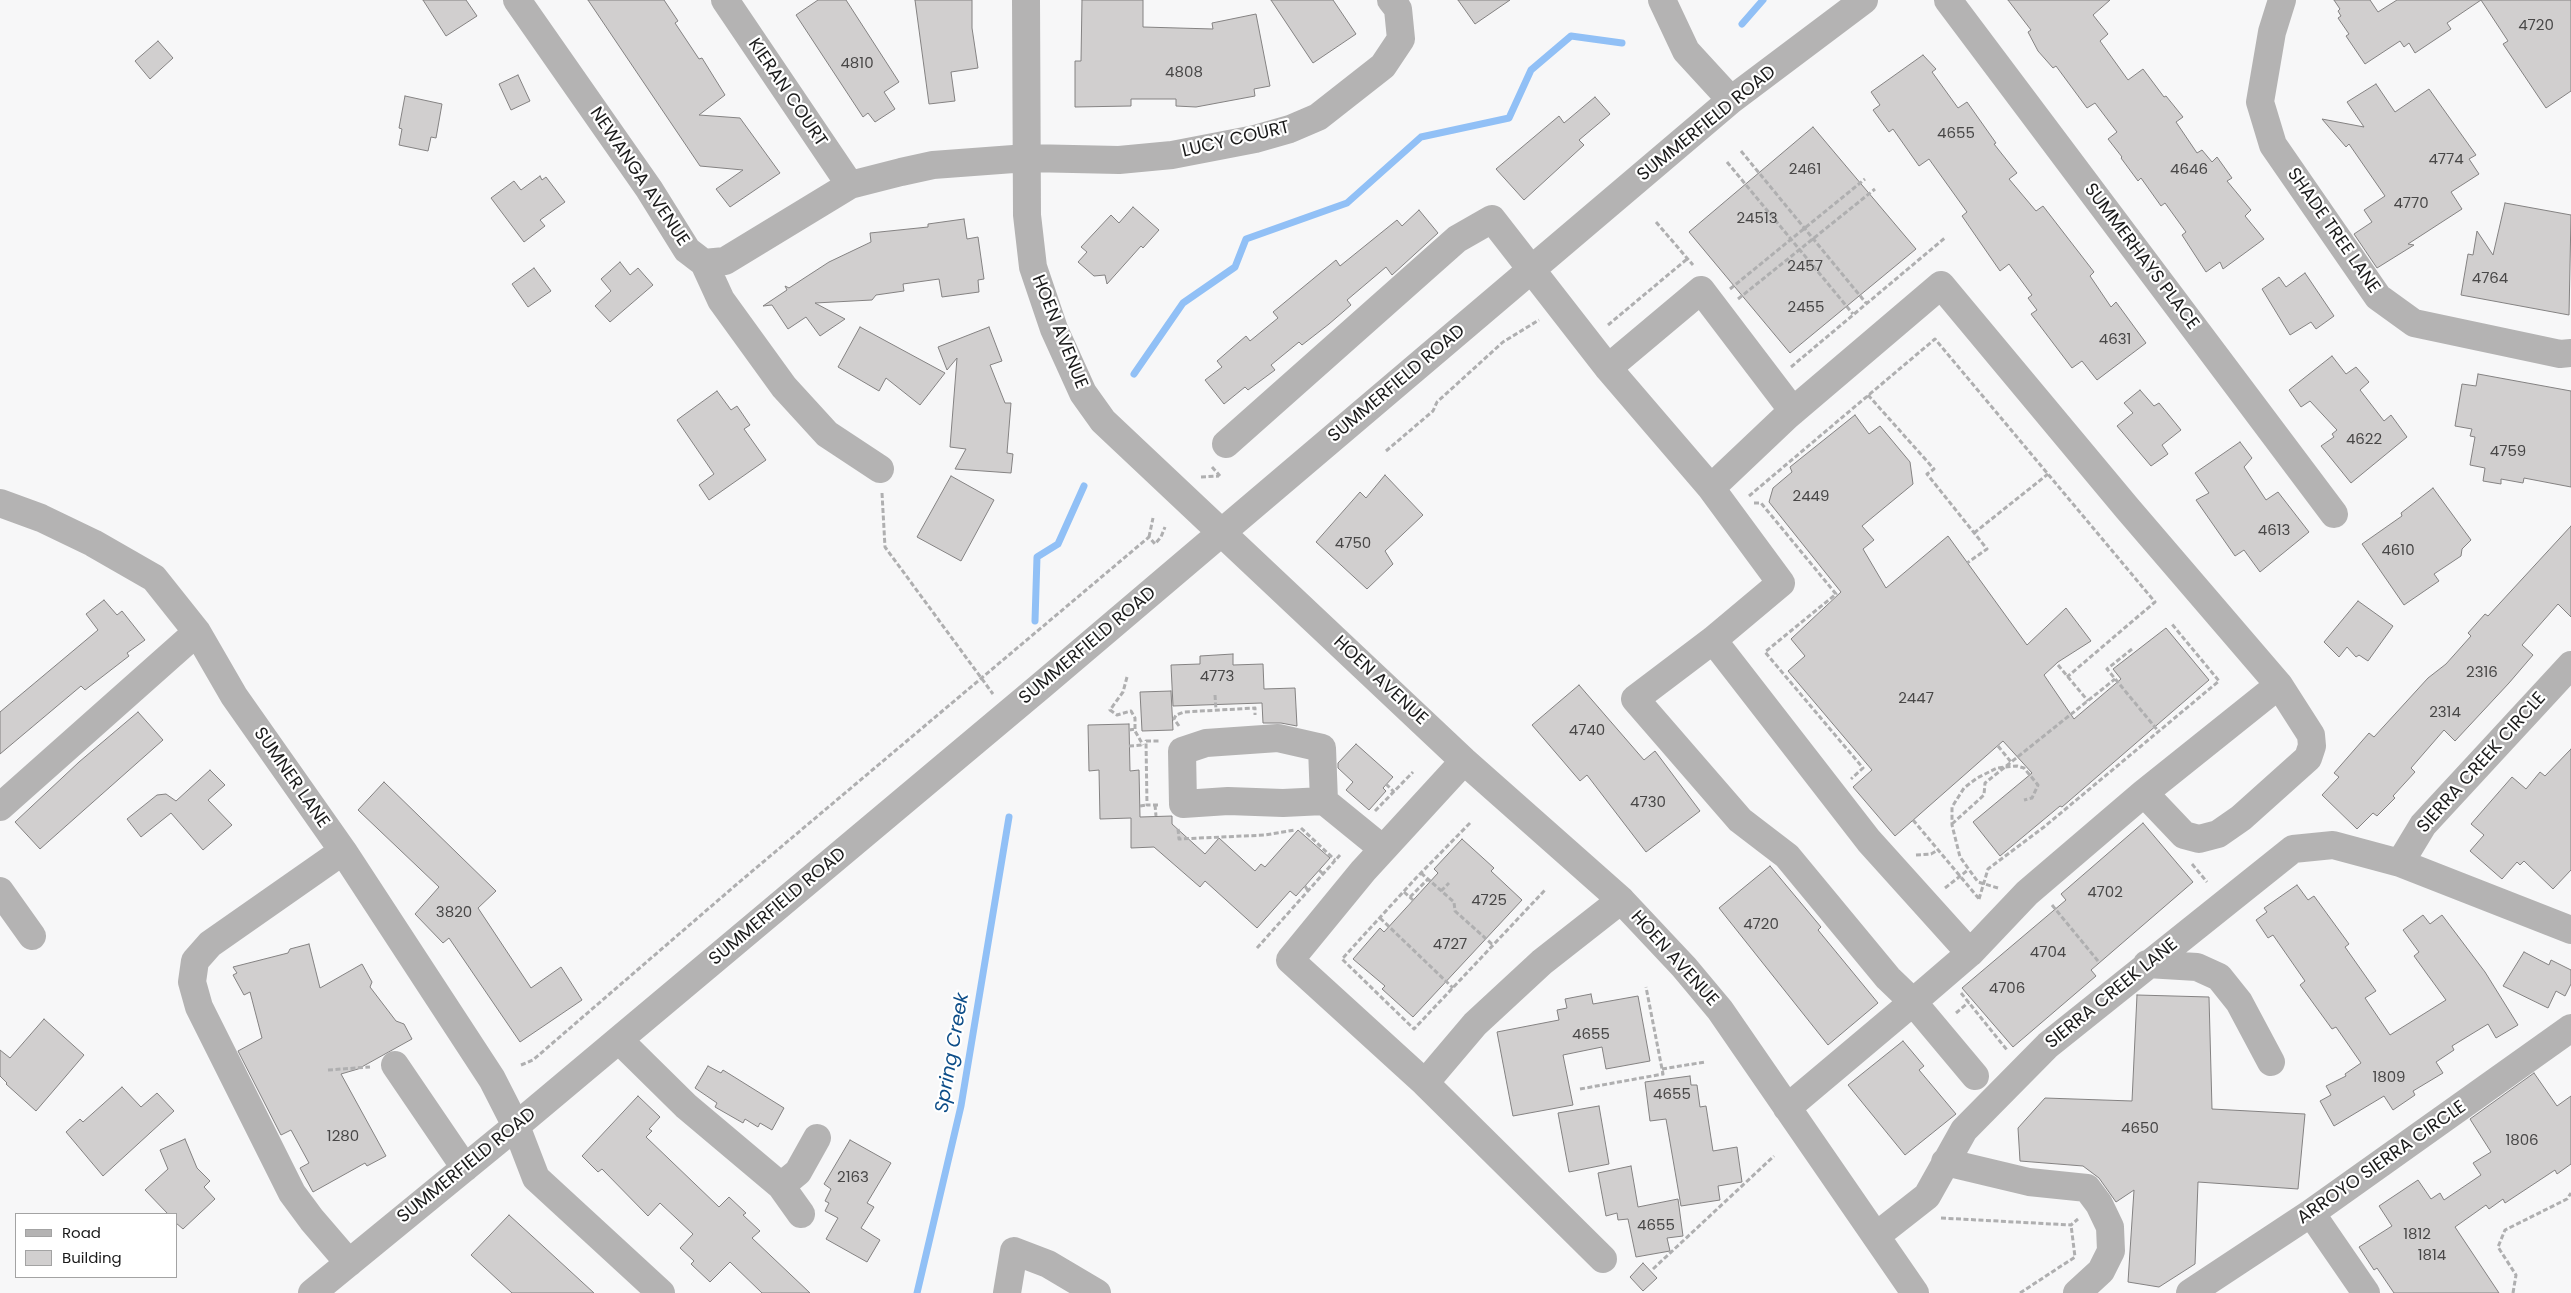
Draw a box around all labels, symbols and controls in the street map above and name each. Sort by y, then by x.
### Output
house number: 4720 [2518,17,2554,35]
street label: KIERAN COURT [743,35,831,151]
house number: 4810 [840,55,874,73]
street label: SUMMERFIELD ROAD [1633,62,1781,186]
house number: 4808 [1165,64,1203,82]
street label: NEWANGA AVENUE [585,103,693,251]
street label: LUCY COURT [1180,117,1292,163]
house number: 4655 [1937,125,1975,143]
house number: 4774 [2428,151,2464,169]
house number: 2461 [1789,161,1821,179]
house number: 4646 [2170,161,2208,179]
street label: SHADE TREE LANE [2282,164,2384,298]
street label: SUMMERHAYS PLACE [2079,179,2203,335]
house number: 4770 [2393,195,2429,213]
house number: 24513 [1736,210,1778,228]
house number: 2457 [1787,258,1823,276]
house number: 4764 [2472,270,2508,288]
street label: HOEN AVENUE [1026,272,1092,392]
house number: 2455 [1788,299,1824,317]
street label: SUMMERFIELD ROAD [1324,320,1470,448]
house number: 4631 [2099,331,2131,349]
house number: 4622 [2346,431,2382,449]
house number: 4759 [2490,443,2526,461]
house number: 2449 [1793,488,1829,506]
house number: 4613 [2258,522,2290,540]
house number: 4750 [1335,535,1371,553]
house number: 4610 [2381,542,2415,560]
street label: SUMMERFIELD ROAD [1015,582,1161,710]
street label: HOEN AVENUE [1328,632,1432,730]
house number: 2316 [2466,664,2498,682]
house number: 4773 [1200,668,1234,686]
street label: SIERRA CREEK CIRCLE [2413,688,2551,838]
house number: 2447 [1898,690,1934,708]
house number: 2314 [2429,704,2461,722]
house number: 4740 [1569,722,1605,740]
street label: SUMNER LANE [248,724,334,832]
house number: 4730 [1630,794,1666,812]
street label: SUMMERFIELD ROAD [705,843,851,971]
house number: 4702 [2087,884,2123,902]
house number: 4725 [1471,892,1507,910]
house number: 3820 [436,904,472,922]
street label: HOEN AVENUE [1626,907,1722,1011]
house number: 4720 [1743,916,1779,934]
street label: SIERRA CREEK LANE [2042,934,2182,1054]
house number: 4727 [1433,936,1467,954]
house number: 4704 [2030,944,2066,962]
house number: 4706 [1989,980,2025,998]
water label: Spring Creek [931,991,975,1115]
house number: 4655 [1572,1026,1610,1044]
house number: 1809 [2372,1069,2406,1087]
house number: 4655 [1653,1086,1691,1104]
street label: ARROYO SIERRA CIRCLE [2294,1097,2470,1229]
street label: SUMMERFIELD ROAD [393,1104,541,1228]
house number: 4650 [2121,1120,2159,1138]
house number: 1280 [327,1128,359,1146]
house number: 1806 [2505,1132,2539,1150]
house number: 2163 [837,1169,869,1187]
legend [15,1213,178,1278]
house number: 4655 [1637,1217,1675,1235]
text: Road [62,1222,101,1243]
house number: 1812 [2403,1226,2431,1244]
text: Building [62,1247,122,1268]
house number: 1814 [2418,1247,2446,1265]

